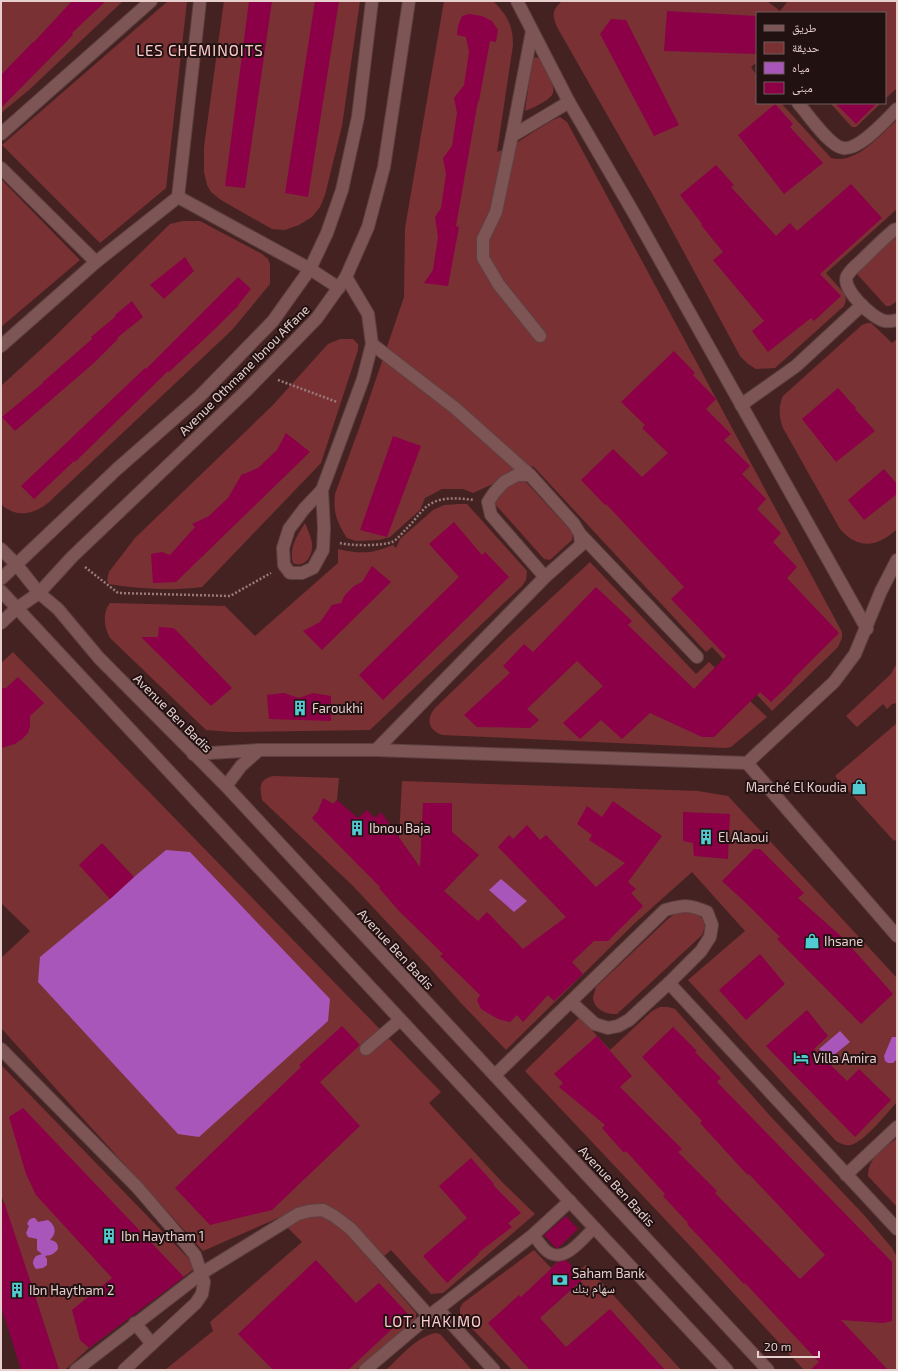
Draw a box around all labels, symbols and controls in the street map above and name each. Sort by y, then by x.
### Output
legend [756,12,886,104]
text: طريق [792,20,817,35]
text: حديقة [792,40,820,55]
district label: LES CHEMINOITS [136,41,264,59]
text: مياه [792,60,810,75]
text: مبنى [792,80,813,95]
street label: Avenue Othmane Ibnou Affane [175,301,313,439]
street label: Avenue Ben Badis [130,670,216,756]
building icon: Faroukhi [291,699,309,717]
place label: Faroukhi [312,700,363,716]
shop icon: Marché El Koudia [850,778,868,796]
place label: Marché El Koudia [746,779,847,795]
building icon: Ibnou Baja [348,819,366,837]
place label: Ibnou Baja [369,820,431,836]
building icon: El Alaoui [697,828,715,846]
place label: El Alaoui [718,829,769,845]
street label: Avenue Ben Badis [355,905,437,993]
shop icon: Ihsane [803,932,821,950]
place label: Ihsane [824,933,863,949]
hotel icon: Villa Amira [792,1049,810,1067]
place label: Villa Amira [813,1050,877,1066]
street label: Avenue Ben Badis [576,1142,658,1230]
building icon: Ibn Haytham 1 [100,1227,118,1245]
place label: Ibn Haytham 1 [121,1228,204,1244]
place label: Saham Bank سهام بنك [572,1265,645,1297]
bank icon: Saham Bank سهام بنك [551,1271,569,1289]
building icon: Ibn Haytham 2 [8,1281,26,1299]
place label: Ibn Haytham 2 [29,1282,114,1298]
district label: LOT. HAKIMO [384,1312,482,1330]
scale bar [758,1333,819,1359]
text: 20 m [764,1339,791,1353]

